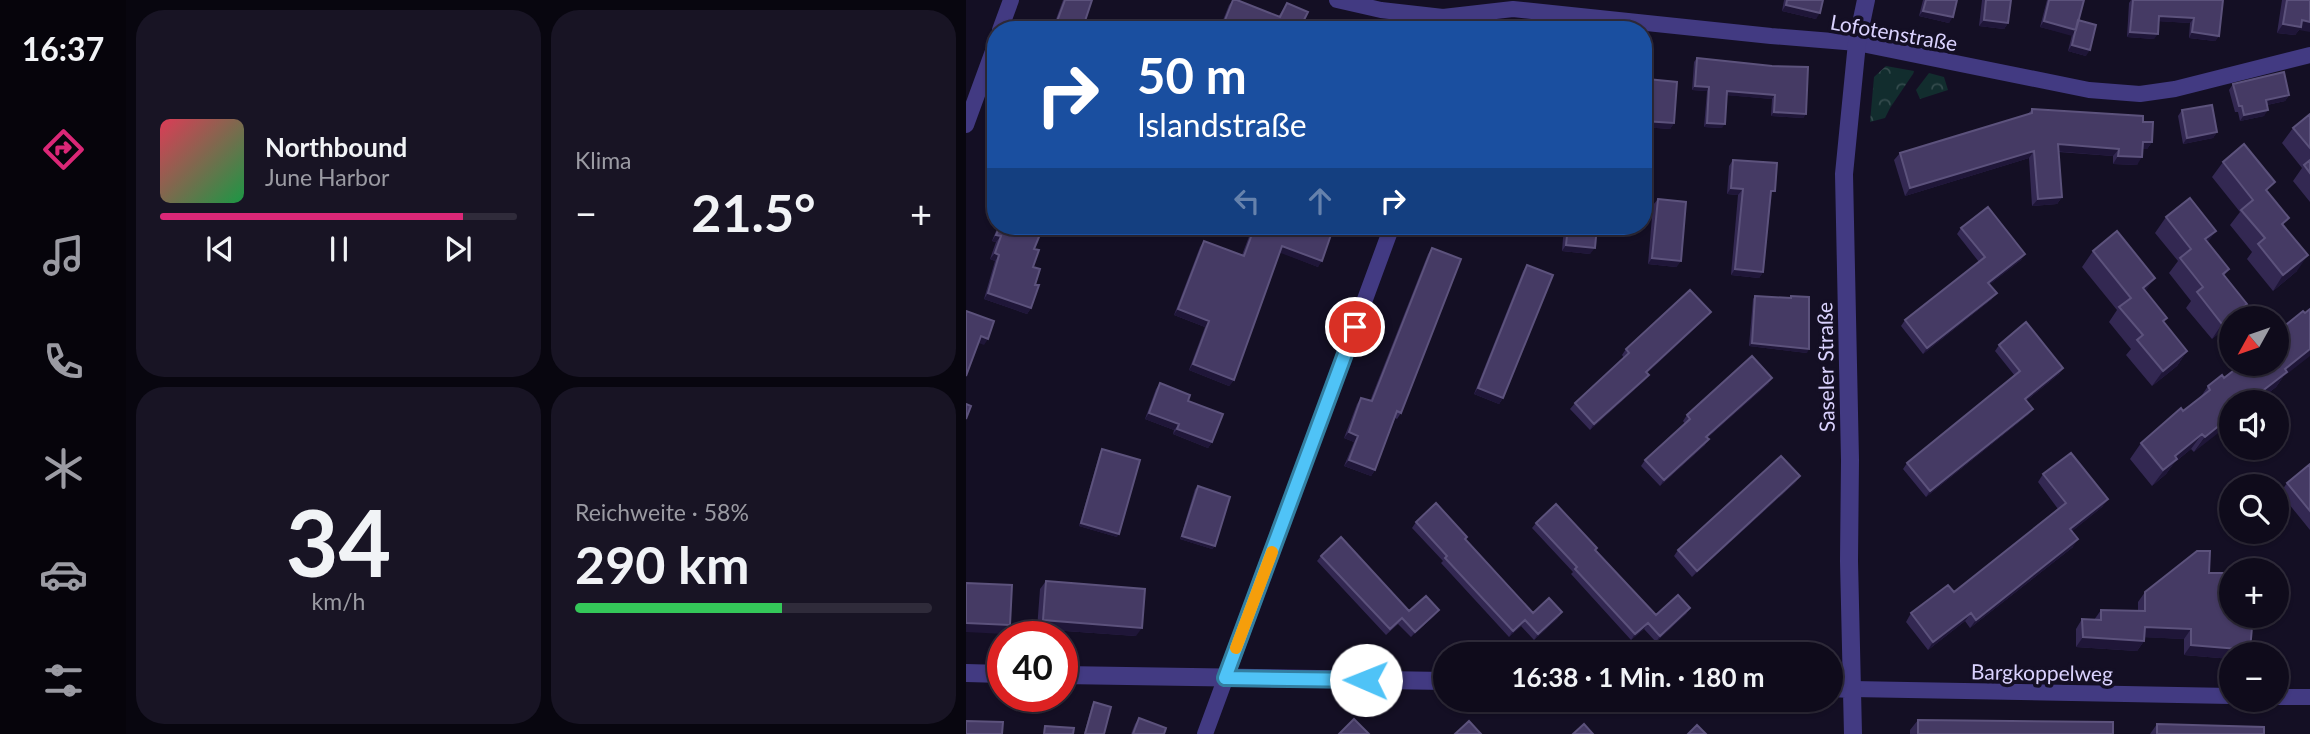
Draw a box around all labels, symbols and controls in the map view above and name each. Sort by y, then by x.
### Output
street label: Lofotenstraße [1829,9,1959,55]
text: 16:37 [22,29,104,68]
text: 50 m [1137,46,1247,104]
icon: right [1022,49,1113,140]
text: Islandstraße [1137,105,1307,144]
icon: directions [39,125,88,174]
text: Northbound [265,131,407,163]
text: Klima [575,146,632,174]
text: June Harbor [265,163,389,191]
text: 21.5° [691,181,816,243]
icon: left [1228,182,1266,220]
icon: ahead [1301,182,1339,220]
icon: right [1374,182,1412,220]
text: − [575,190,597,236]
text: + [910,190,932,236]
icon: previous [201,230,239,268]
icon: pause [320,230,358,268]
icon: next [439,230,477,268]
icon: music [39,231,88,280]
pin [1325,297,1385,357]
street label: Saseler Straße [1811,302,1839,432]
north arrow [2219,306,2289,376]
map controls [2219,306,2289,712]
icon: arrive [1336,308,1374,346]
icon: phone [39,337,88,386]
button: sound [2219,390,2289,460]
icon: climate [39,444,88,493]
button: search [2219,474,2289,544]
text: 34 [286,487,391,596]
text: Reichweite · 58% [575,498,749,526]
text: 290 km [575,533,749,595]
icon: car [39,550,88,599]
button: + [2219,558,2289,628]
text: km/h [312,587,365,615]
speed limit sign: 40 [987,621,1078,712]
button: − [2219,642,2289,712]
position arrow [1329,643,1403,717]
icon: filters [39,656,88,705]
street label: Bargkoppelweg [1971,658,2113,686]
text: 16:38 · 1 Min. · 180 m [1511,661,1765,693]

